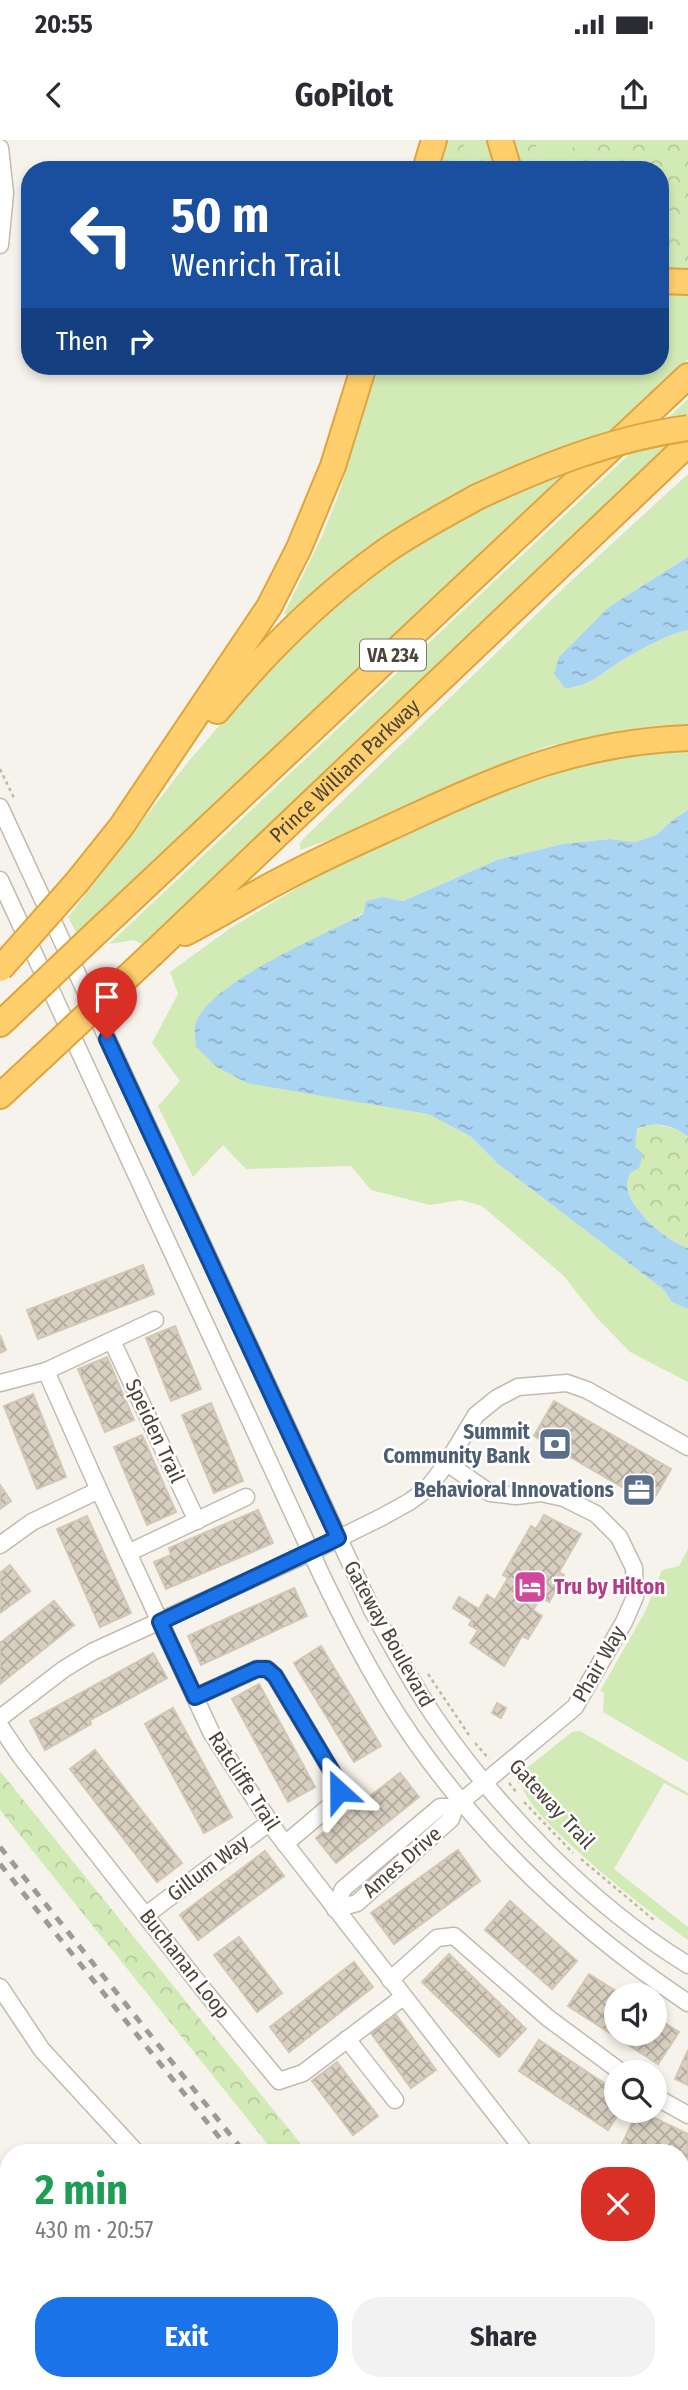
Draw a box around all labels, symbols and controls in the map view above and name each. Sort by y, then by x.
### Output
text: 20:55 [35,9,93,40]
icon: back [35,76,73,114]
text: GoPilot [295,76,393,114]
icon: share [615,76,653,114]
text: 50 m [171,186,269,245]
icon: left [56,189,147,280]
text: Wenrich Trail [171,246,341,284]
icon: right [122,322,160,360]
text: Then [56,326,108,357]
road number: VA 234 [360,640,426,670]
street label: Prince William Parkway [264,693,426,848]
pin [77,967,137,1039]
icon: arrive [88,978,126,1016]
street label: Speiden Trail [120,1375,191,1488]
place label: Summit Community Bank [383,1419,531,1469]
bank icon: Summit Community Bank [536,1425,574,1463]
office icon: Behavioral Innovations [620,1471,658,1509]
place label: Behavioral Innovations [414,1477,614,1503]
street label: Gateway Boulevard [338,1556,440,1712]
hotel icon: Tru by Hilton [511,1568,549,1606]
place label: Tru by Hilton [554,1574,665,1600]
street label: Phair Way [567,1621,632,1707]
street label: Ratcliffe Trail [202,1727,286,1836]
street label: Gateway Trail [504,1753,601,1855]
position arrow [302,1754,376,1828]
street label: Ames Drive [357,1821,447,1903]
street label: Gillum Way [162,1829,254,1907]
street label: Buchanan Loop [134,1904,236,2024]
map controls [604,1983,667,2123]
button: sound [604,1983,667,2046]
button: search [604,2060,667,2123]
text: 2 min [35,2165,128,2215]
button: close [581,2167,655,2241]
text: 430 m · 20:57 [35,2216,153,2244]
button: Exit [35,2297,338,2377]
button: Share [352,2297,655,2377]

